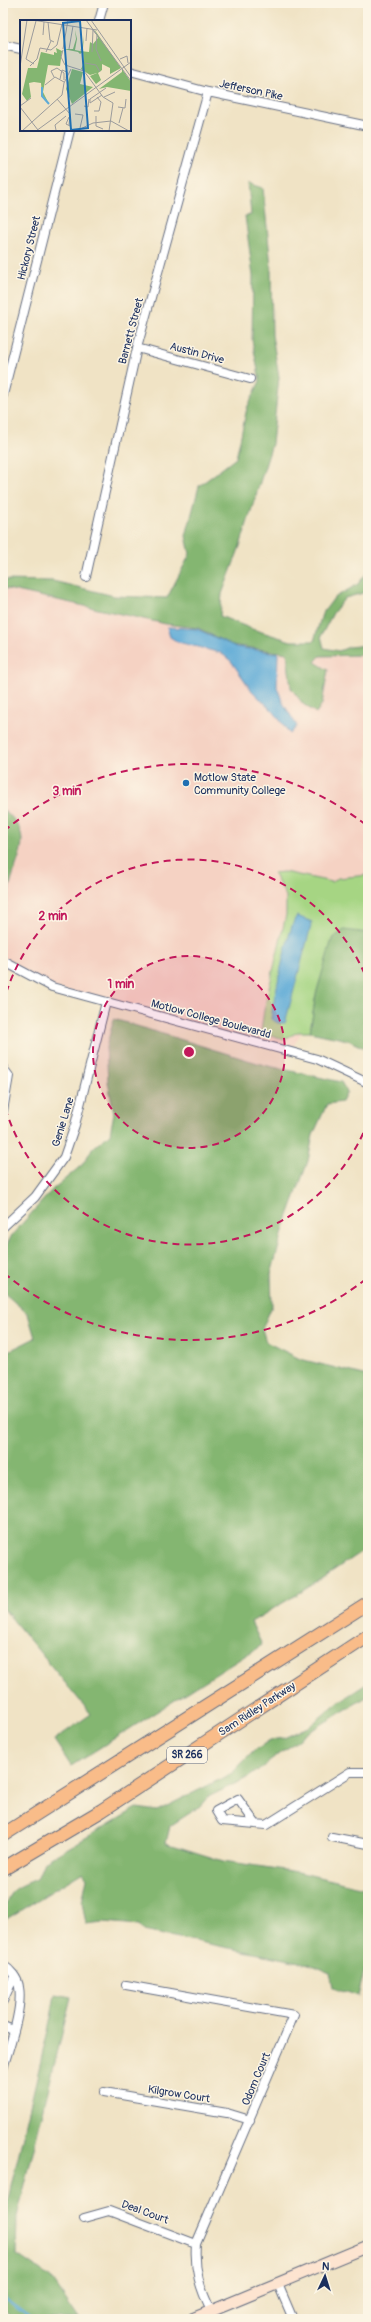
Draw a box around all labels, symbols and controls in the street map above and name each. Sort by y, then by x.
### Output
inset map [20,20,131,131]
street label: Jefferson Pike [218,77,285,103]
street label: Hickory Street [15,214,43,282]
street label: Barnett Street [116,296,146,366]
street label: Austin Drive [168,340,226,367]
place label: Motlow State Community College [194,771,286,797]
marker: Motlow State Community College [181,778,191,788]
text: 3 min [53,784,82,799]
text: 2 min [39,909,68,924]
text: 1 min [108,977,135,992]
street label: Motlow College Boulevardd [150,997,272,1041]
centre of rings [182,1045,196,1059]
street label: Genie Lane [49,1095,77,1148]
street label: Sam Ridley Parkway [216,1679,298,1739]
road number: SR 266 [167,1747,207,1763]
street label: Odom Court [239,2050,273,2108]
street label: Kilgrow Court [147,2083,212,2105]
street label: Deal Court [120,2198,171,2227]
north arrow [305,2256,345,2296]
text: N [321,2260,330,2273]

